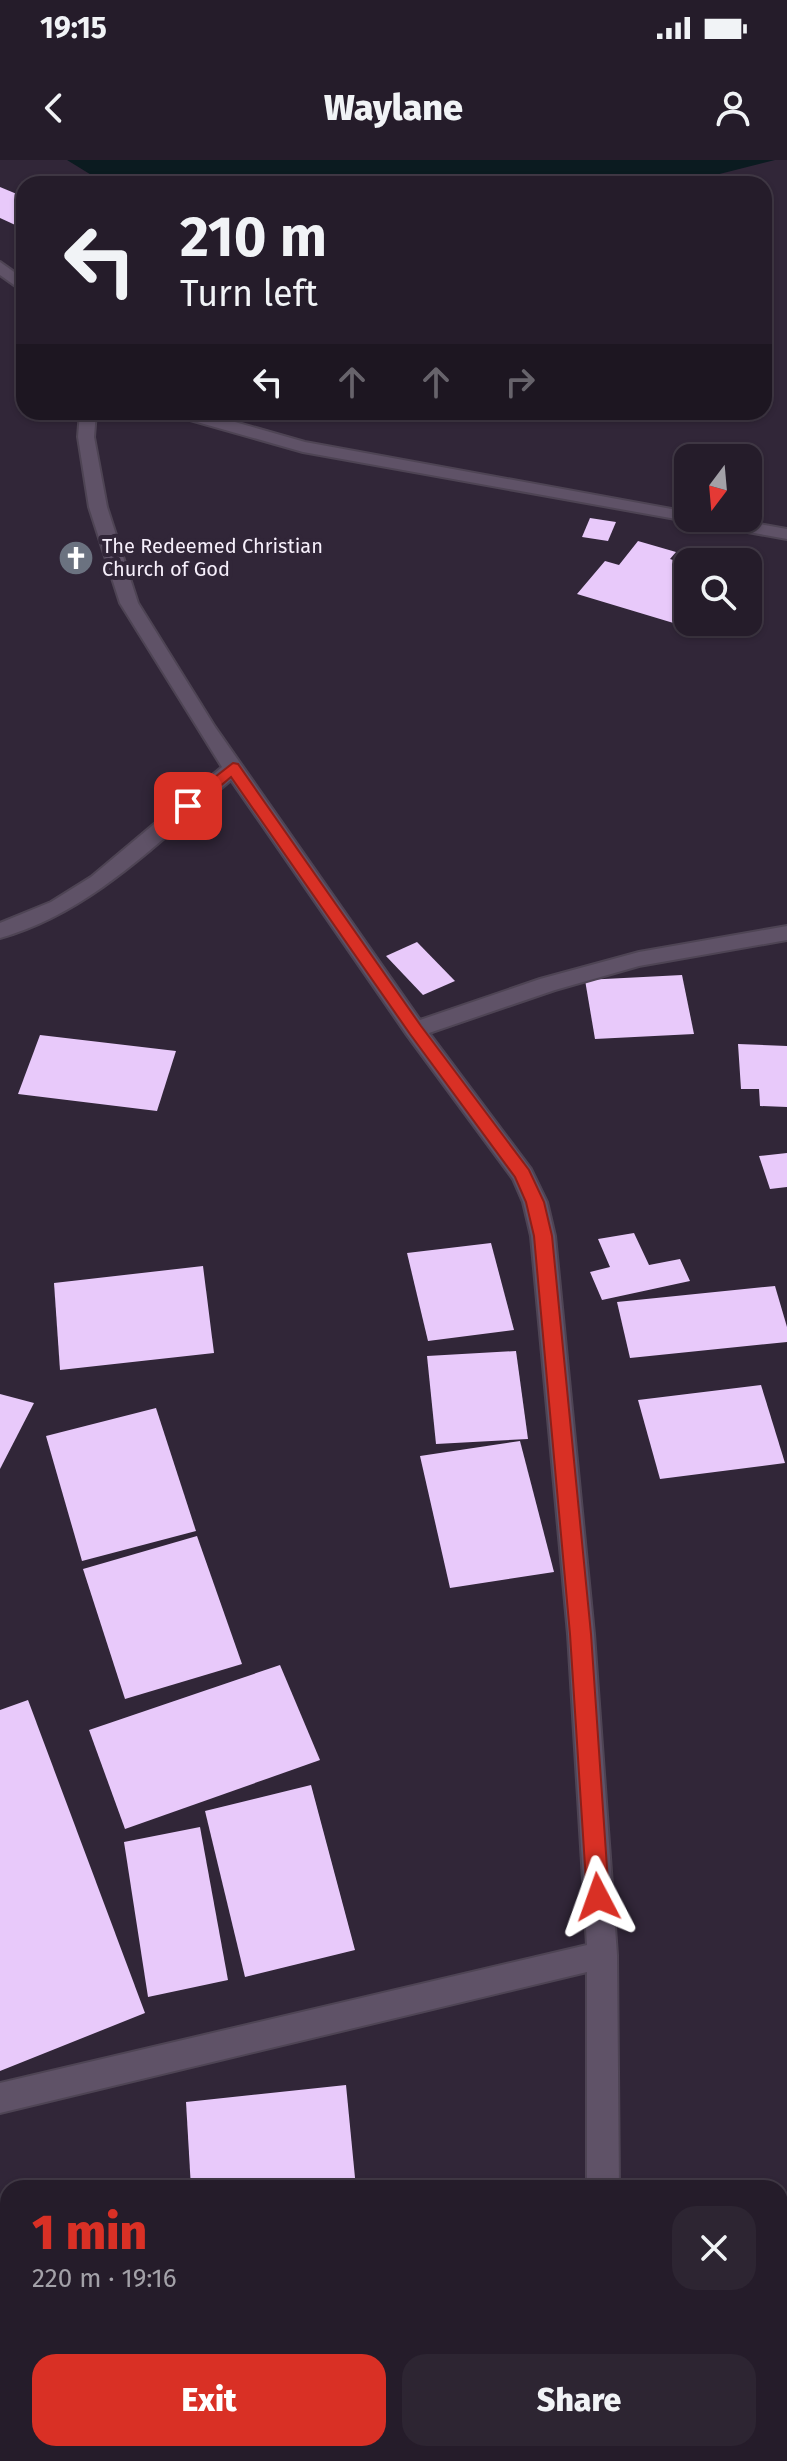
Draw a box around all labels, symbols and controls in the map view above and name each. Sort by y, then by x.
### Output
text: 19:15 [40,10,107,46]
icon: back [32,86,76,130]
text: Waylane [324,86,463,130]
icon: person [711,86,755,130]
text: 210 m [180,204,327,271]
icon: left [48,208,152,312]
text: Turn left [180,272,318,316]
icon: left [246,360,290,404]
icon: ahead [330,360,374,404]
icon: ahead [414,360,458,404]
icon: right [498,360,542,404]
north arrow [674,444,762,532]
map controls [674,444,762,636]
place label: The Redeemed Christian Church of God [102,534,323,581]
church icon: The Redeemed Christian Church of God [57,539,95,577]
button: search [674,548,762,636]
pin [154,772,222,840]
icon: arrive [166,784,210,828]
position arrow [556,1855,640,1939]
text: 1 min [32,2204,147,2262]
button: close [672,2206,756,2290]
text: 220 m · 19:16 [32,2263,177,2294]
button: Exit [32,2354,386,2446]
button: Share [402,2354,756,2446]

